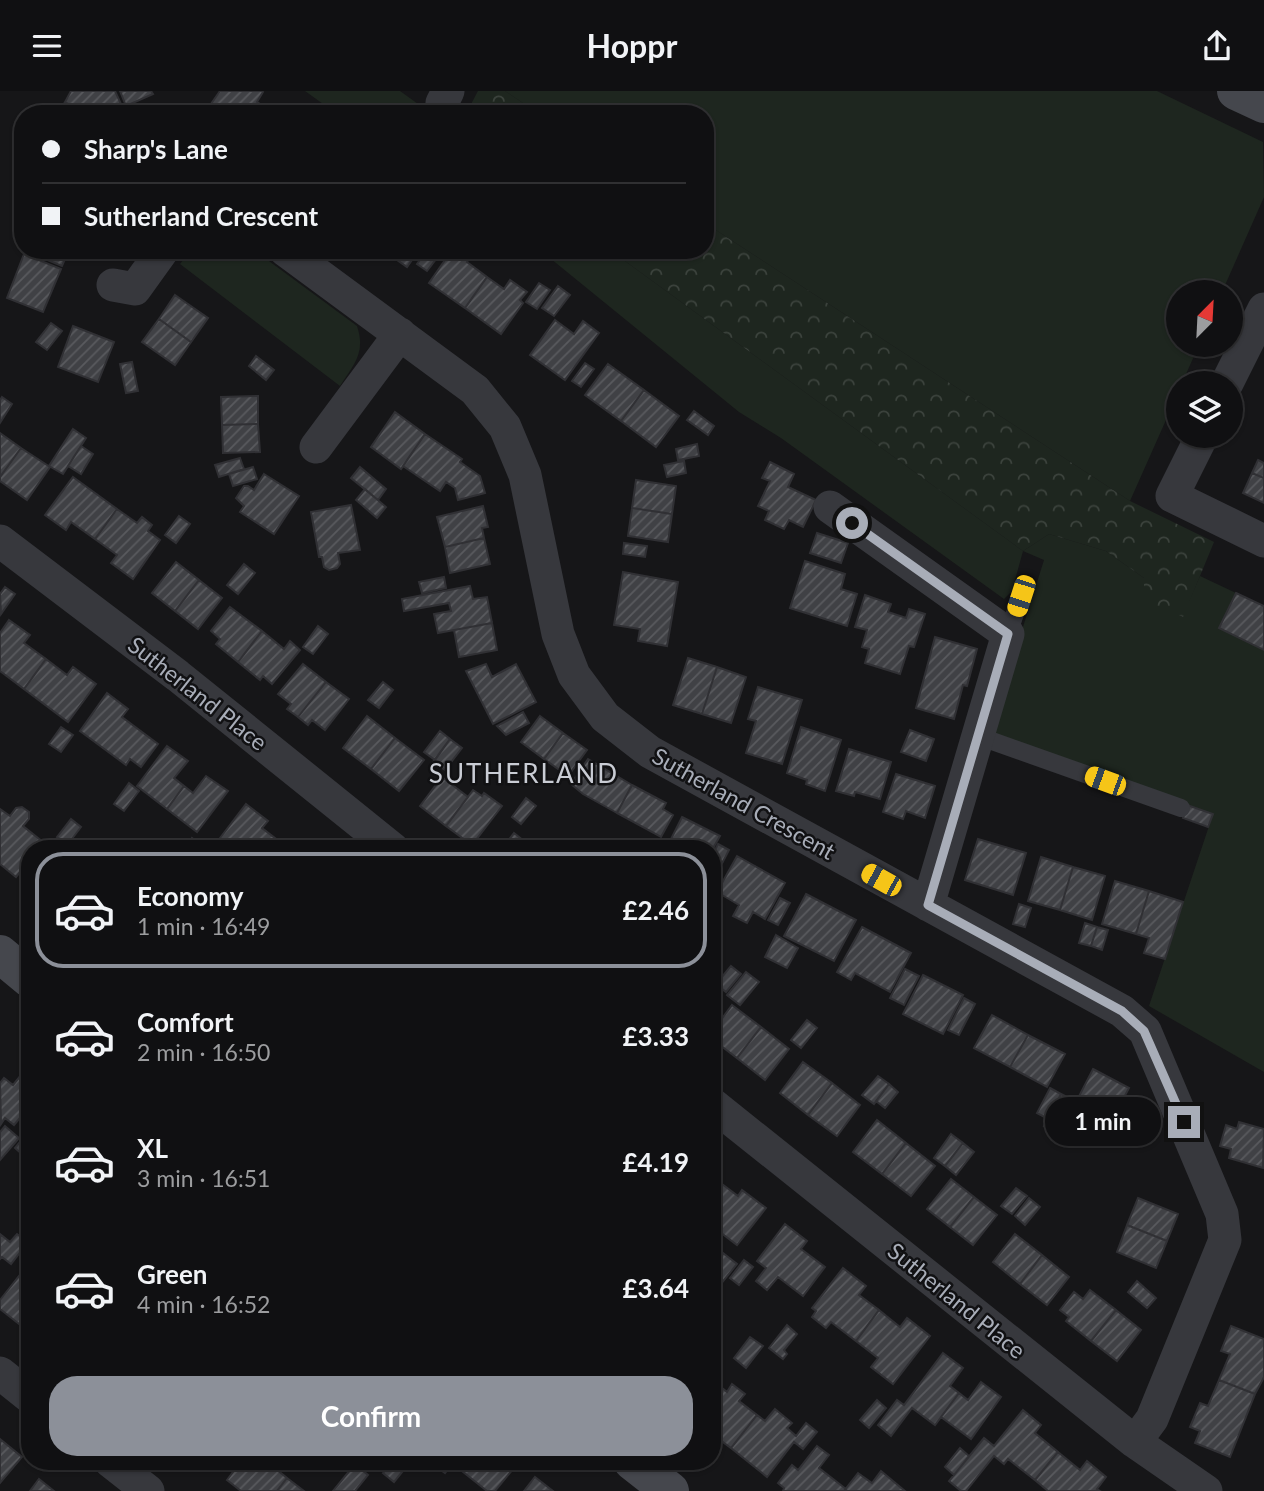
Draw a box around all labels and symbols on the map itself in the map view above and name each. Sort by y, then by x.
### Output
north arrow [1166,280,1242,357]
route start [836,507,868,539]
car [1005,573,1038,619]
street label: Sutherland Place [123,630,273,756]
street label: Sutherland Crescent [648,741,841,865]
district label: SUTHERLAND [429,757,619,789]
car [1082,764,1129,798]
car [858,861,905,899]
callout: 1 min [1044,1097,1160,1147]
route end [1168,1106,1200,1138]
street label: Sutherland Place [883,1236,1031,1364]

